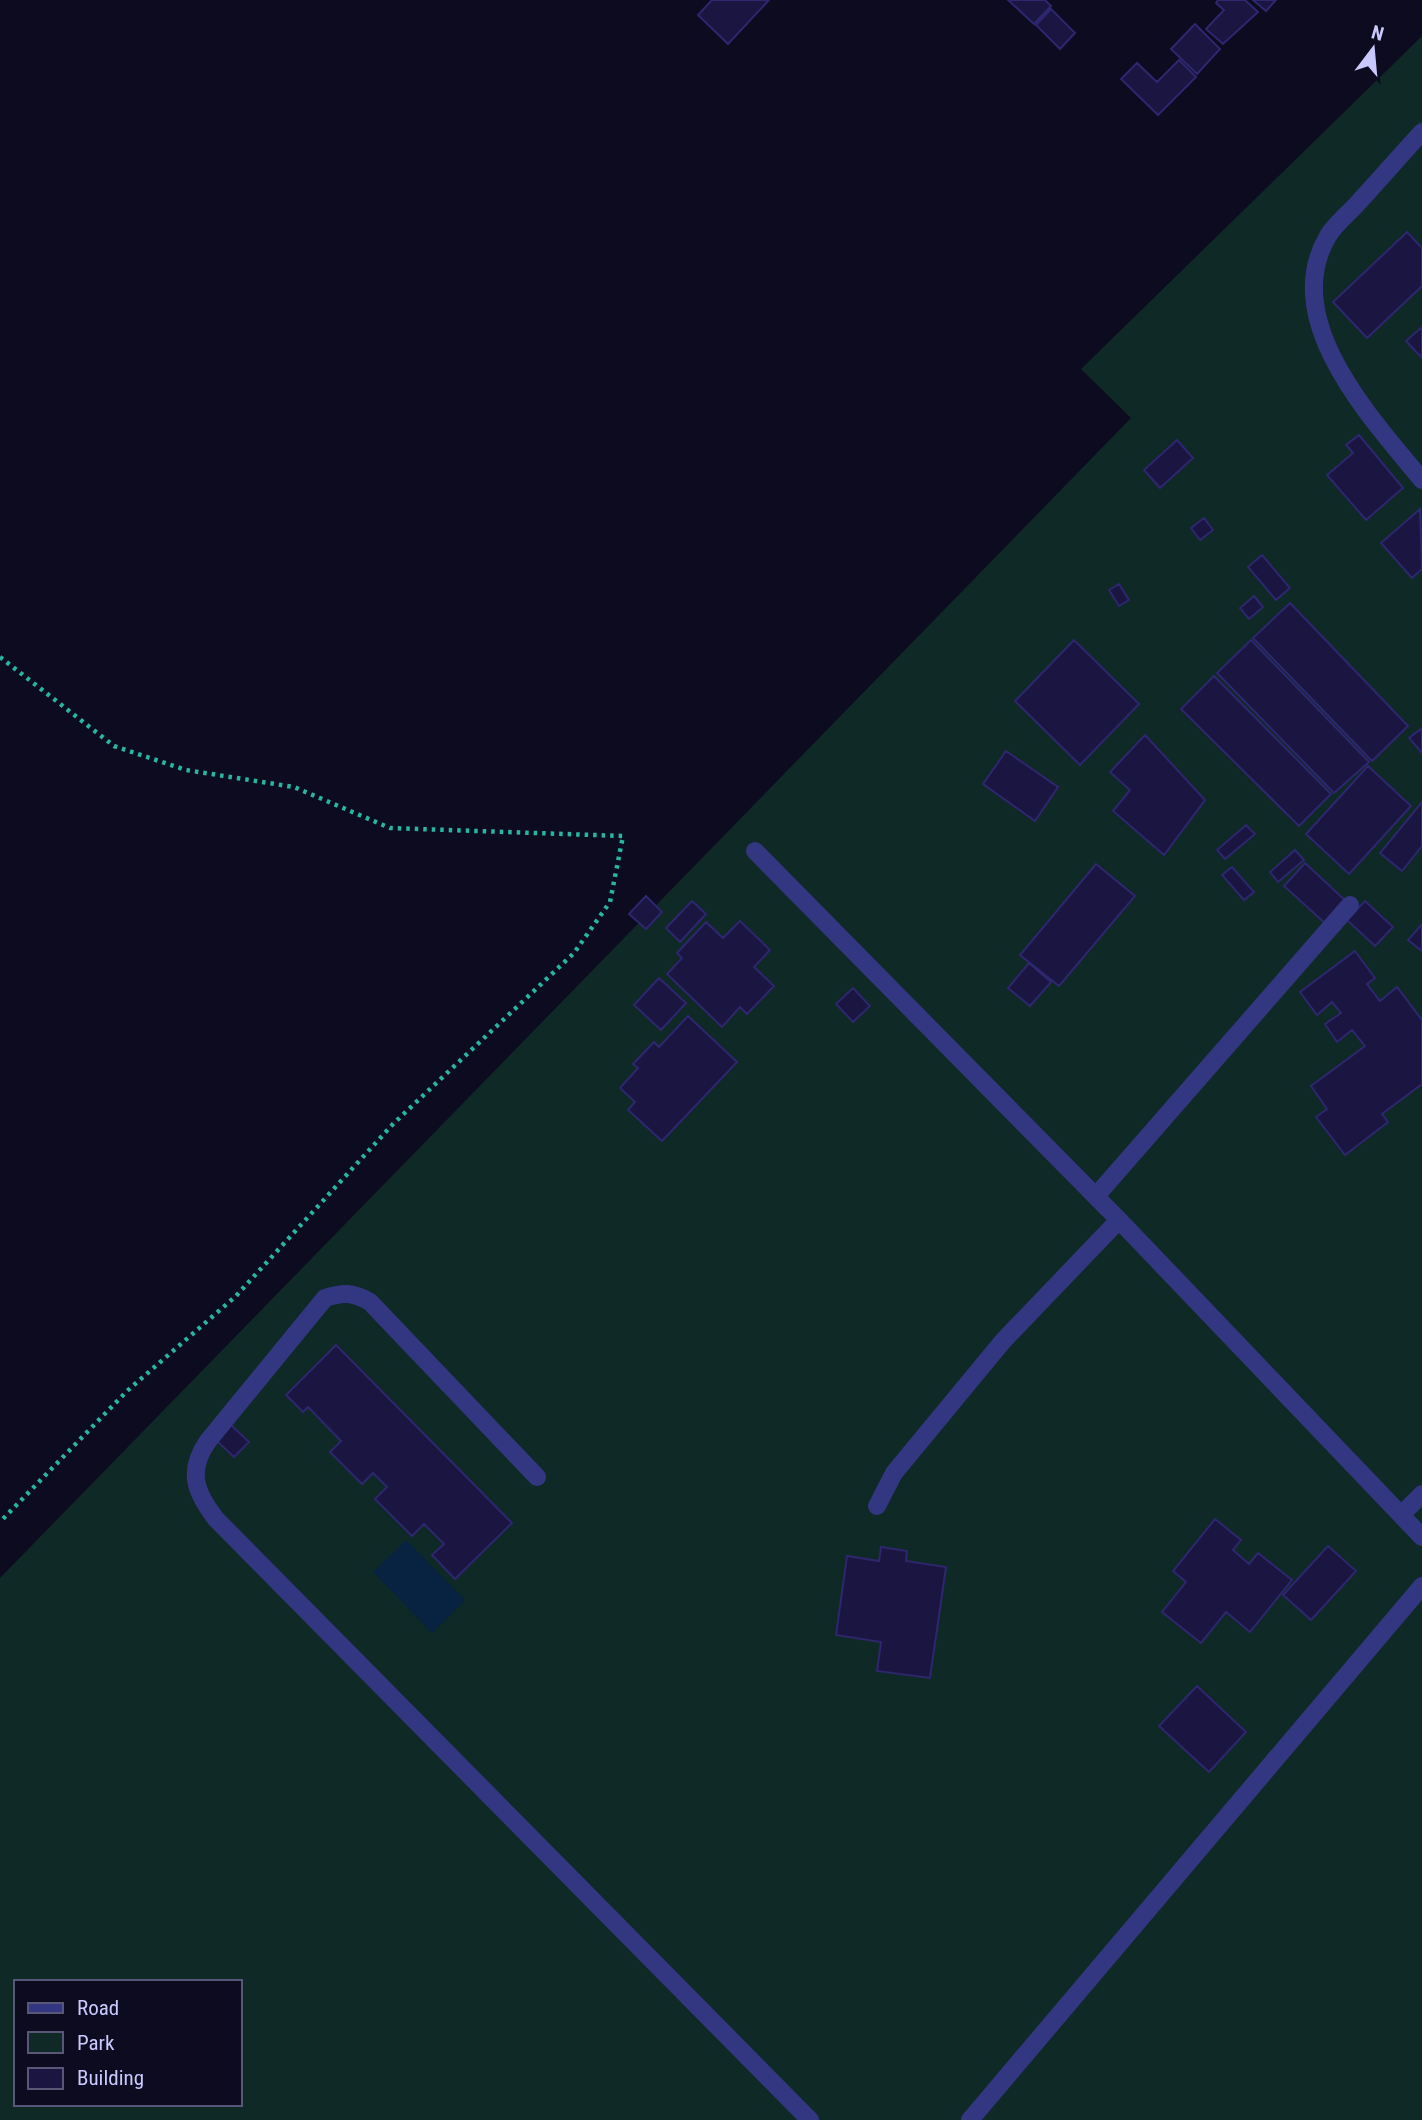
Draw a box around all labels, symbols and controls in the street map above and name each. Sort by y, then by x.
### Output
north arrow [1338,14,1408,84]
text: N [1369,20,1386,46]
legend [14,1980,242,2106]
text: Road [77,1996,119,2020]
text: Park [77,2031,115,2055]
text: Building [77,2066,144,2090]

